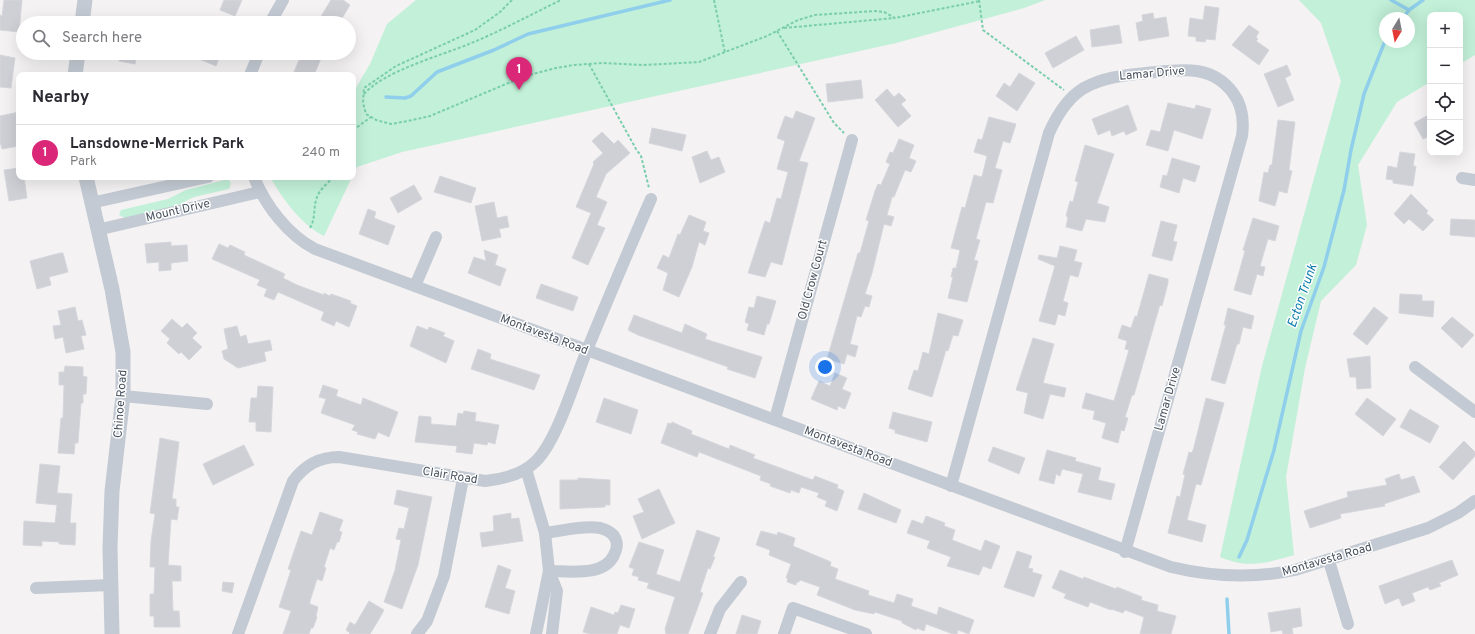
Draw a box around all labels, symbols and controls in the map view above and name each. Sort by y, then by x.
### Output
north arrow [1379,12,1415,48]
map controls [1427,12,1463,156]
button: + [1427,12,1463,48]
search box [16,16,356,60]
icon: search [30,27,52,49]
text: Search here [62,29,142,48]
button: − [1427,48,1463,84]
pin: 1 [506,57,532,90]
street label: Lamar Drive [1119,63,1185,85]
button: locate [1427,84,1463,120]
text: Nearby [32,87,89,109]
button: layers [1427,120,1463,156]
text: Lansdowne-Merrick Park [70,135,244,154]
text: 1 [42,145,48,161]
text: 240 m [302,145,340,161]
text: Park [70,154,97,170]
street label: Mount Drive [144,196,212,226]
street label: Old Crow Court [795,238,831,322]
water label: Ecton Trunk [1285,262,1321,330]
street label: Montavesta Road [498,311,590,359]
your location [815,357,835,377]
street label: Lamar Drive [1151,365,1185,433]
street label: Chinoe Road [111,369,131,439]
street label: Montavesta Road [802,423,894,471]
street label: Clair Road [421,464,479,488]
street label: Montavesta Road [1280,540,1374,580]

